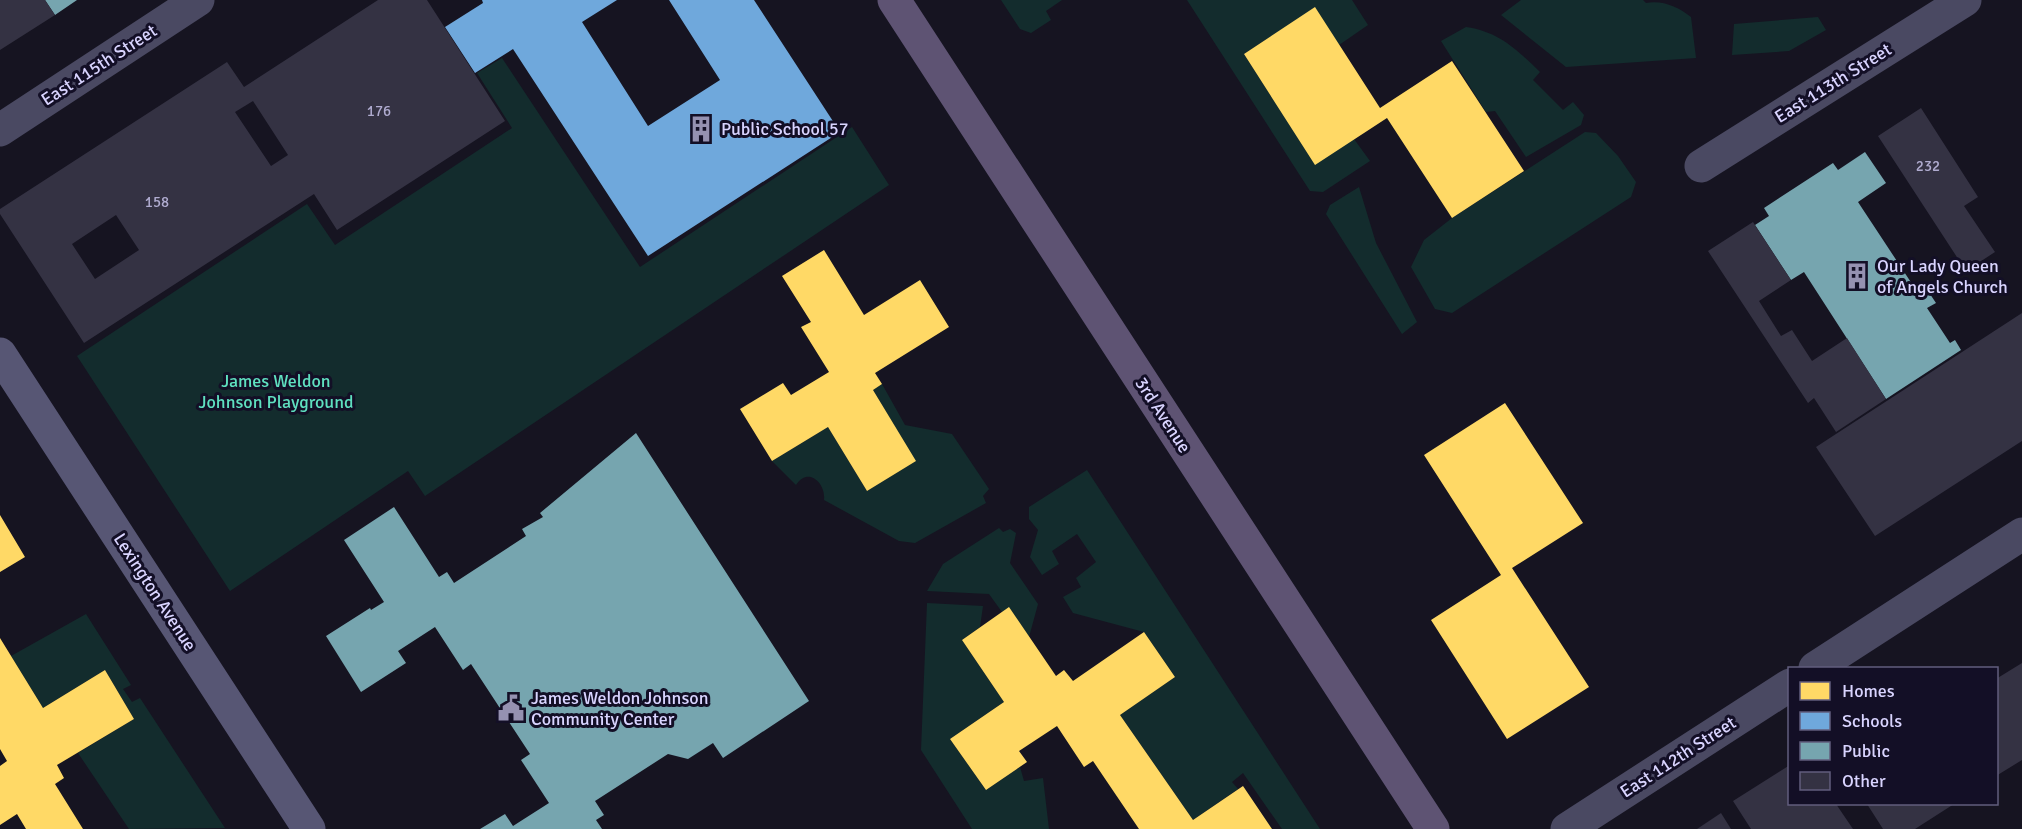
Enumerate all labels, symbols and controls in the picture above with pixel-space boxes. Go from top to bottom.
street label: East 115th Street [37,19,161,111]
street label: East 113th Street [1771,38,1895,128]
house number: 176 [367,102,391,120]
building icon: Public School 57 [686,114,716,144]
place label: Public School 57 [721,118,849,140]
house number: 232 [1916,157,1940,175]
house number: 158 [145,193,169,211]
place label: Our Lady Queen of Angels Church [1877,255,2008,298]
building icon: Our Lady Queen of Angels Church [1842,261,1872,291]
park label: James Weldon Johnson Playground [198,370,354,413]
street label: 3rd Avenue [1130,373,1196,457]
street label: Lexington Avenue [109,529,201,655]
legend [1788,667,1998,805]
text: Homes [1842,680,1895,702]
place label: James Weldon Johnson Community Center [531,687,708,730]
public building icon: James Weldon Johnson Community Center [496,693,526,723]
text: Schools [1842,710,1902,732]
street label: East 112th Street [1616,711,1740,803]
text: Public [1842,740,1890,762]
text: Other [1842,770,1886,792]

